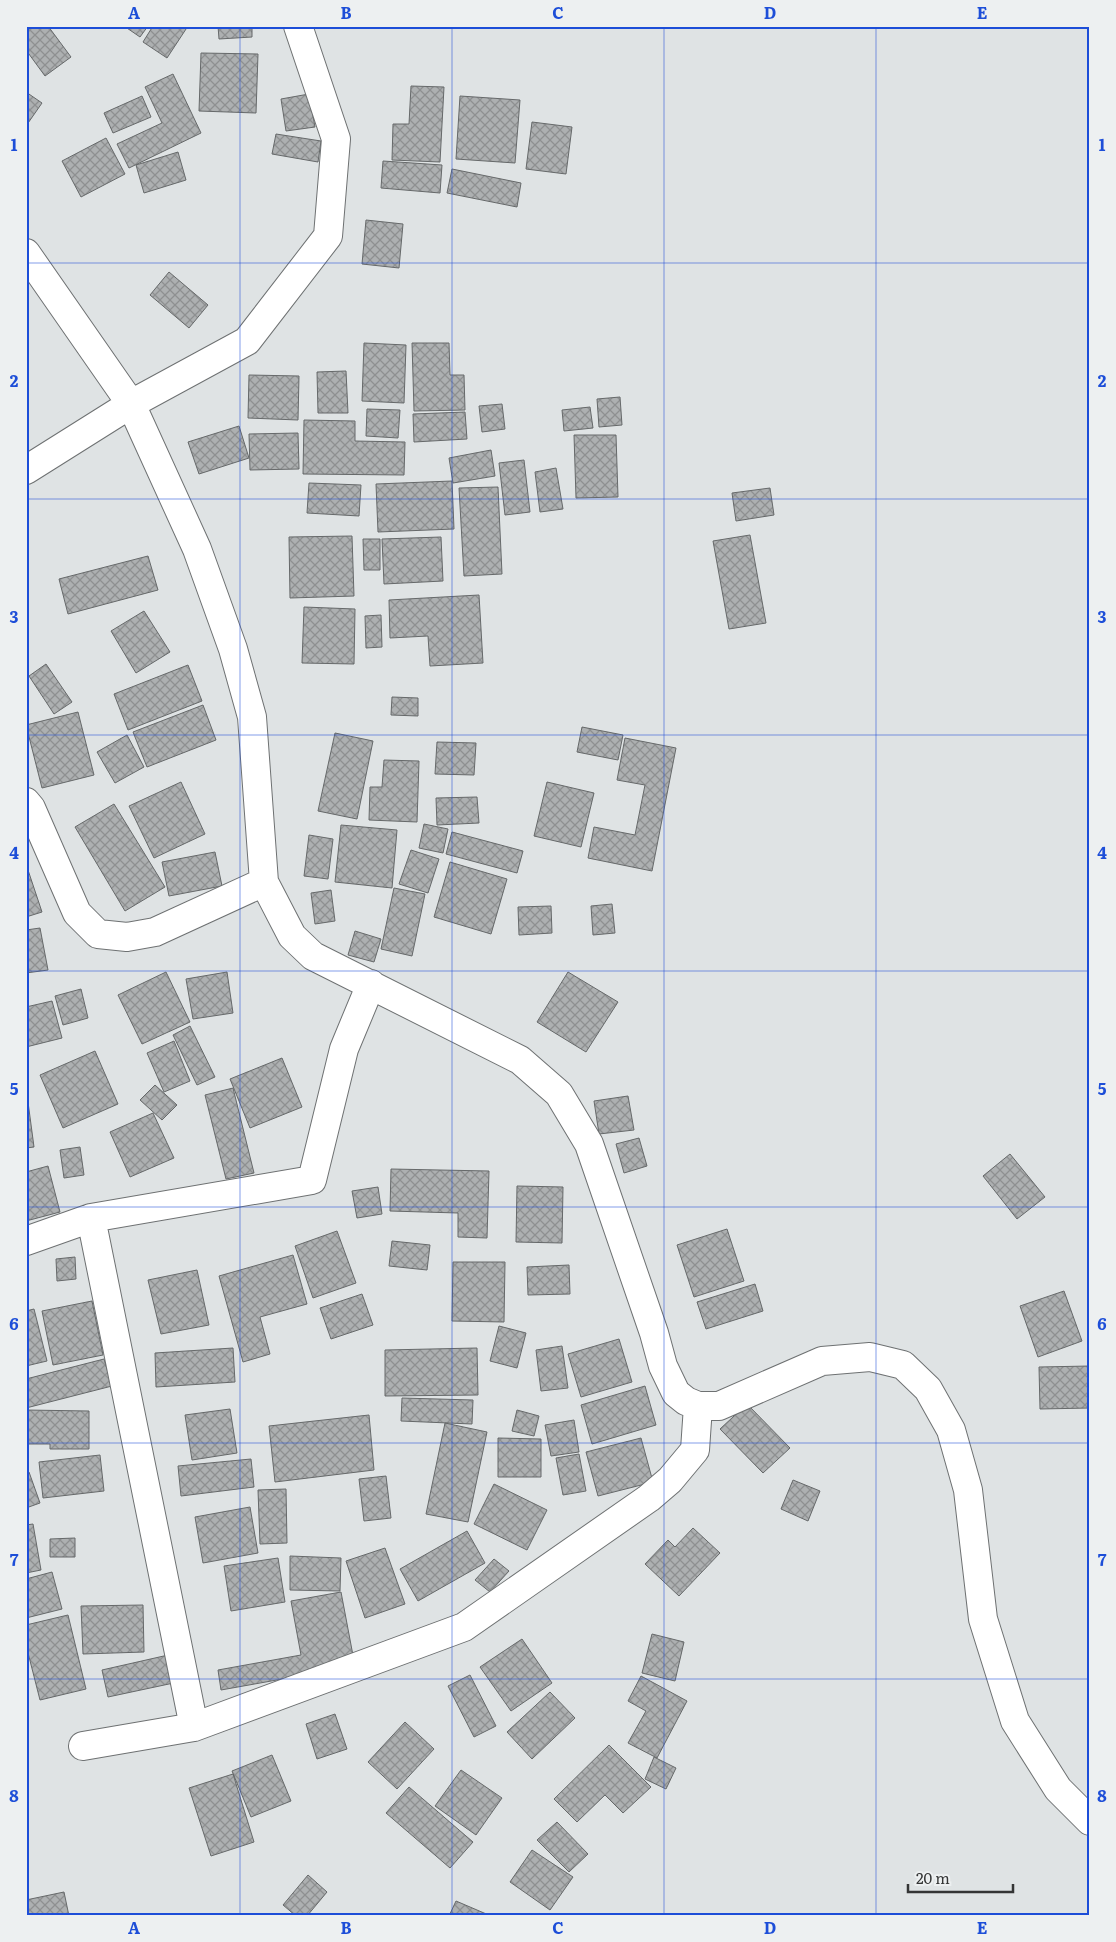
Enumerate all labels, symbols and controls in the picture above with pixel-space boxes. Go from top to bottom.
text: A [128,0,140,24]
text: B [340,0,352,24]
text: C [552,0,564,24]
text: D [764,0,776,24]
text: E [977,0,988,24]
text: 1 [11,132,18,156]
text: 1 [1099,132,1106,156]
text: 2 [10,368,19,392]
text: 2 [1098,368,1107,392]
text: 3 [10,604,19,628]
text: 3 [1098,604,1107,628]
text: 4 [9,840,19,864]
text: 4 [1097,840,1107,864]
text: 5 [10,1076,19,1100]
text: 5 [1098,1076,1107,1100]
text: 6 [9,1311,19,1335]
text: 6 [1097,1311,1107,1335]
text: 7 [10,1547,19,1571]
text: 7 [1098,1547,1107,1571]
text: 8 [9,1783,19,1807]
text: 8 [1097,1783,1107,1807]
scale bar [908,1862,1014,1894]
text: 20 m [916,1866,950,1889]
text: A [128,1915,140,1939]
text: B [340,1915,352,1939]
text: C [552,1915,564,1939]
text: D [764,1915,776,1939]
text: E [977,1915,988,1939]

